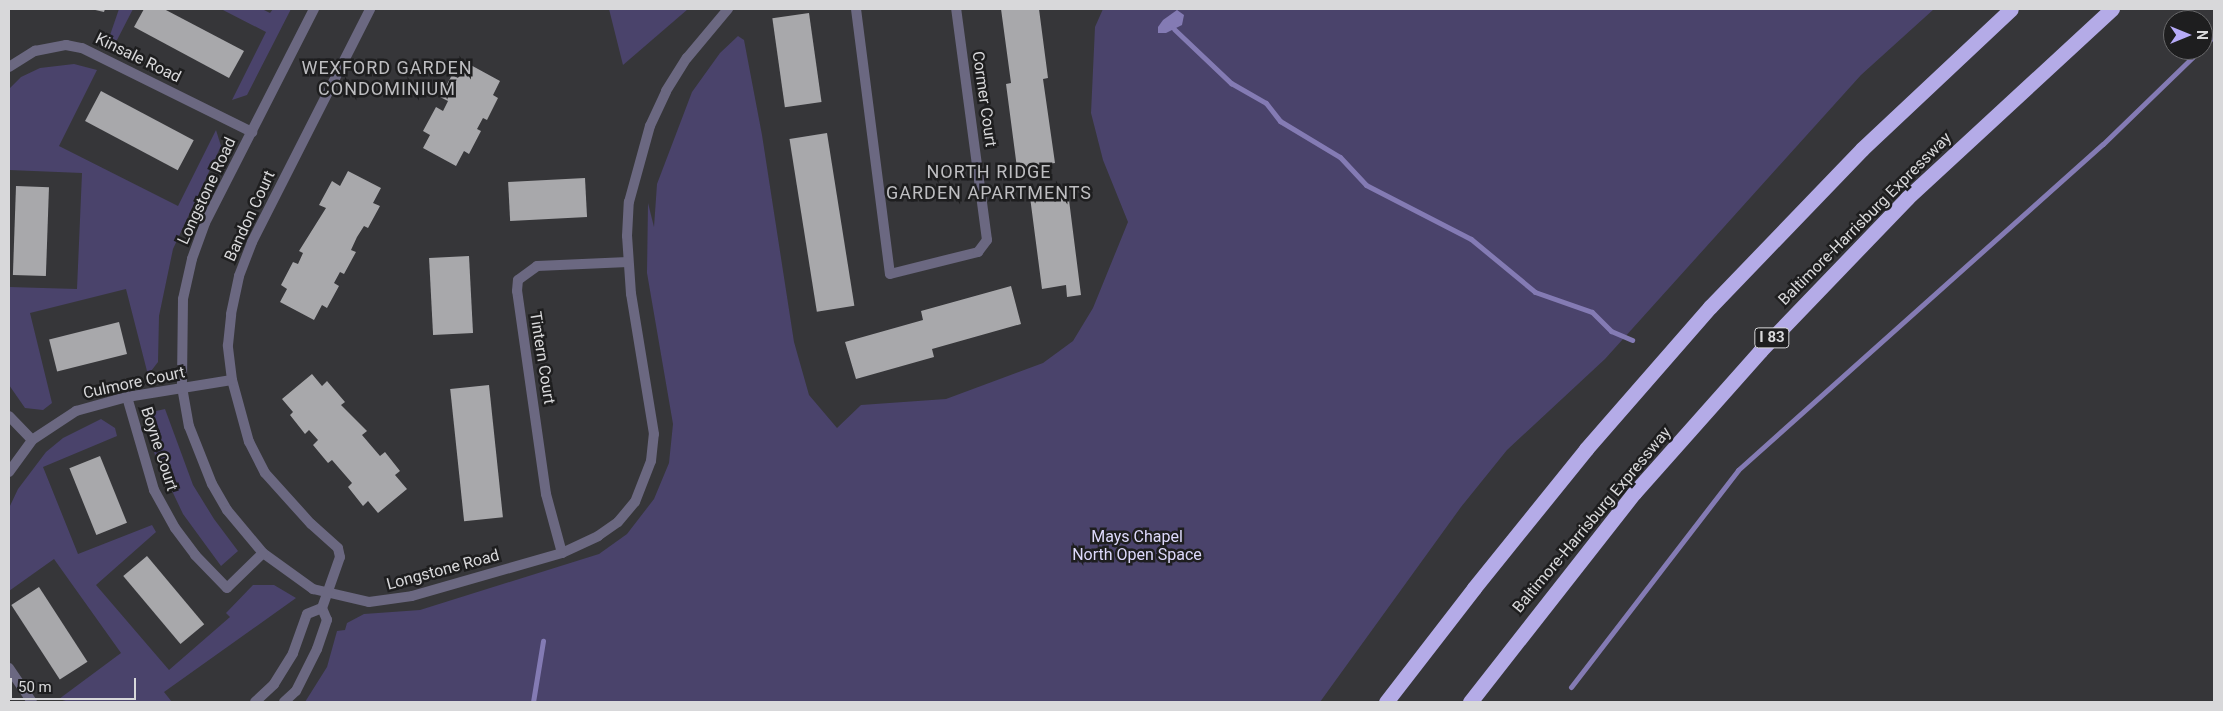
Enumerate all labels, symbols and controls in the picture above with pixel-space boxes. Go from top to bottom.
north arrow [2163,10,2213,60]
street label: Kinsale Road [92,29,184,87]
text: N [2194,30,2210,40]
street label: Cormer Court [968,50,1000,148]
district label: WEXFORD GARDEN CONDOMINIUM [300,58,474,100]
street label: Baltimore-Harrisburg Expressway [1775,129,1955,309]
street label: Longstone Road [174,134,240,248]
district label: NORTH RIDGE GARDEN APARTMENTS [884,162,1094,204]
street label: Bandon Court [221,168,279,264]
street label: Tintern Court [525,310,559,406]
road number: I 83 [1753,326,1791,350]
street label: Culmore Court [81,363,187,403]
street label: Boyne Court [136,405,182,493]
street label: Baltimore-Harrisburg Expressway [1509,423,1675,617]
park label: Mays Chapel North Open Space [1072,527,1202,565]
street label: Longstone Road [384,546,502,594]
scale bar [12,668,139,700]
text: 50 m [18,678,52,696]

